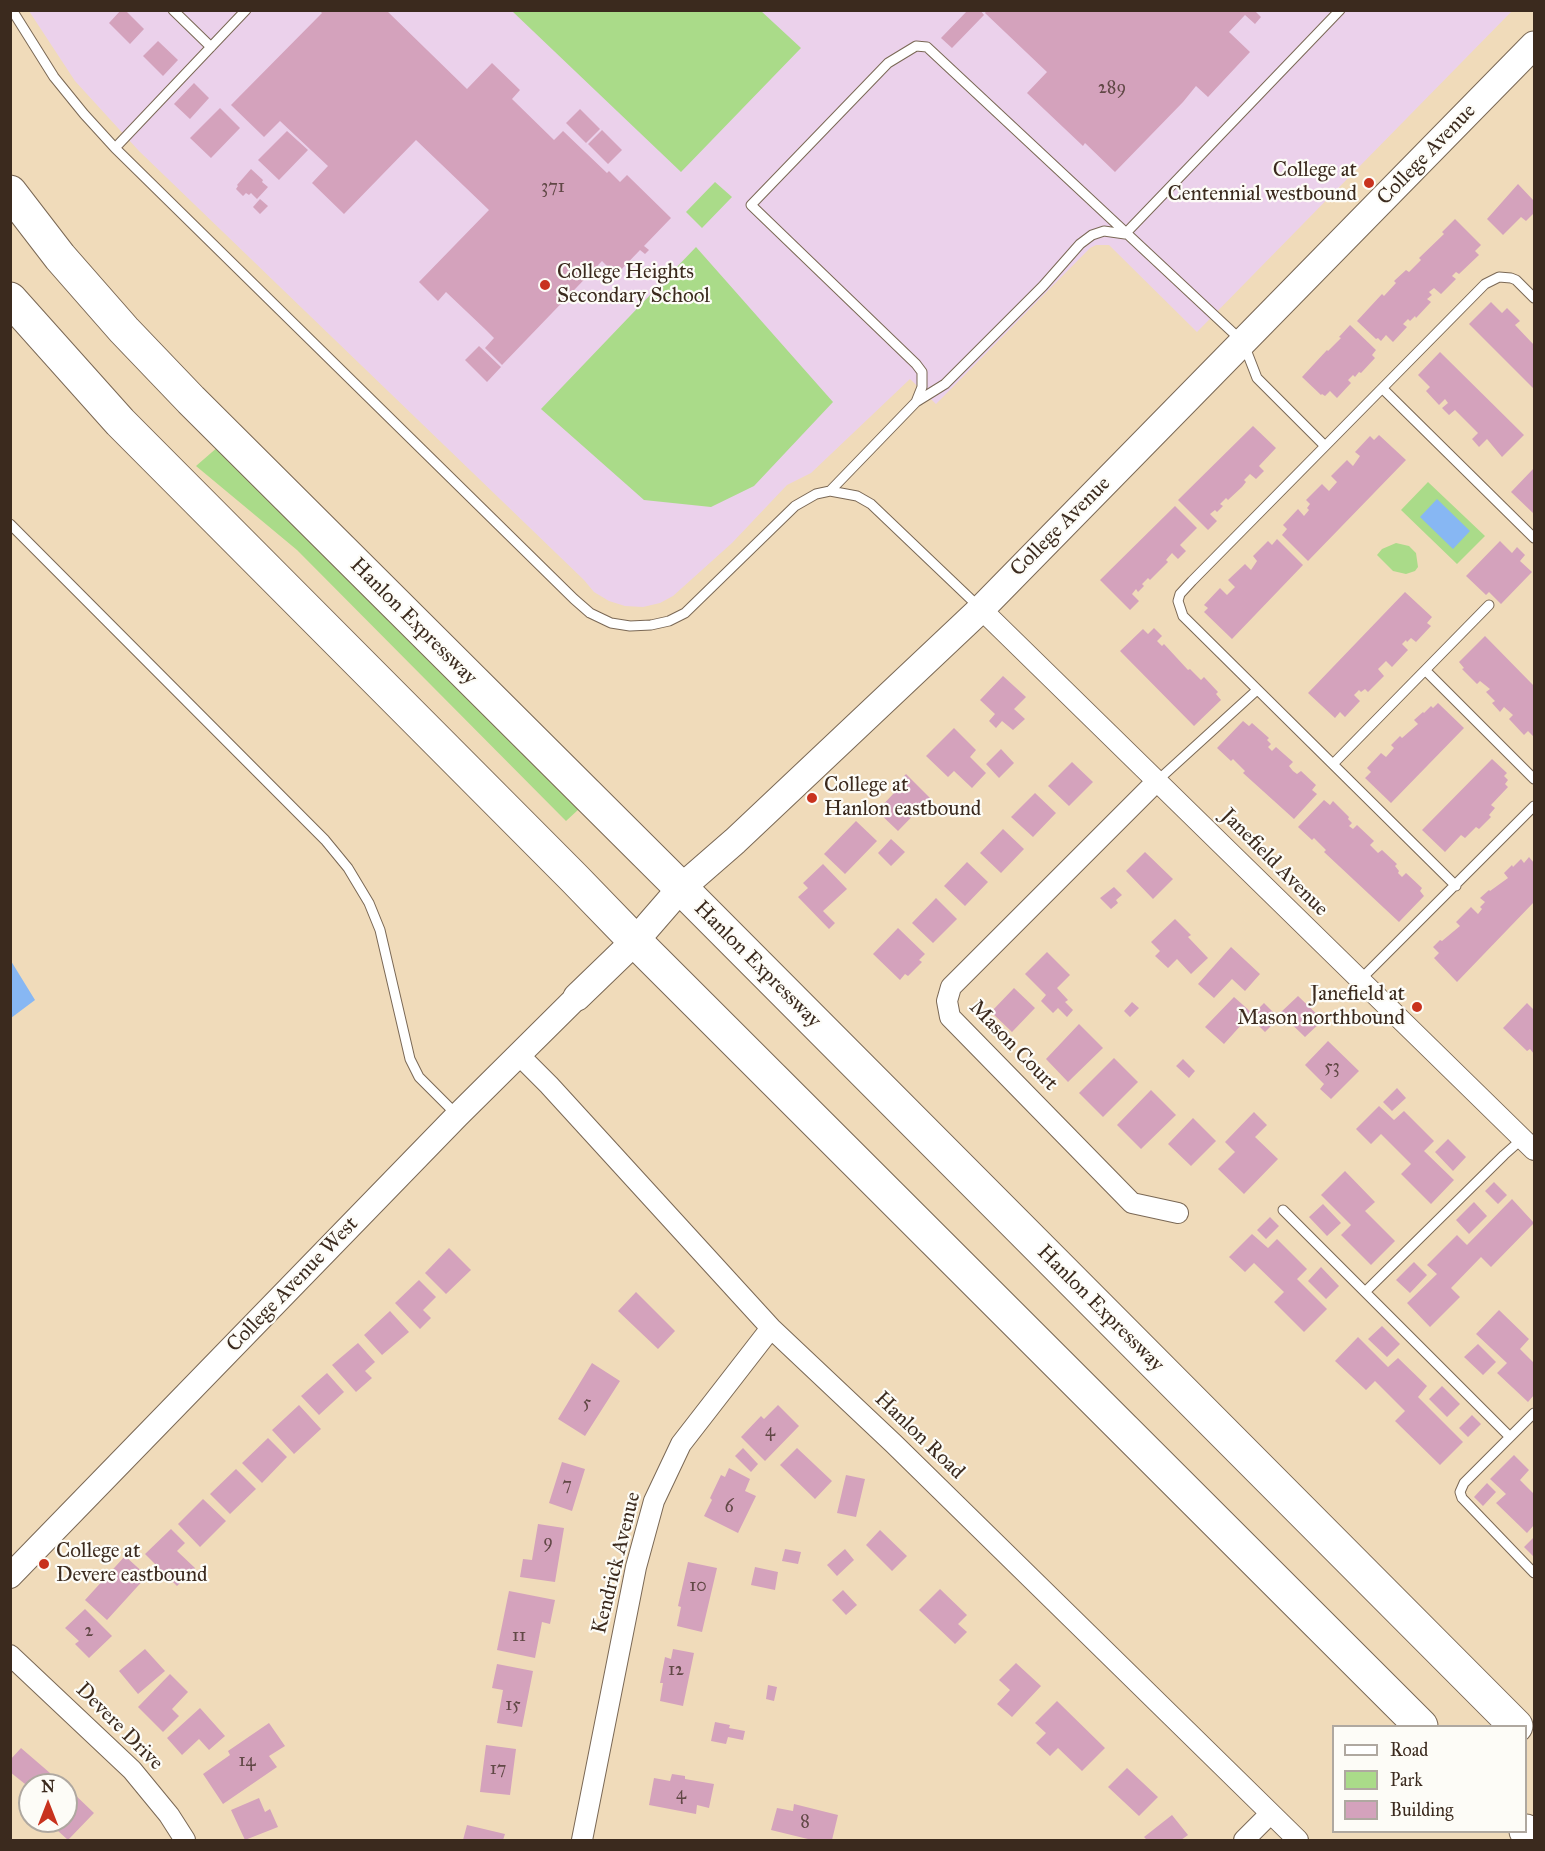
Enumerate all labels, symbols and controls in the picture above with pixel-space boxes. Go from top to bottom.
house number: 289 [1098,78,1126,100]
street label: College Avenue [1372,99,1482,211]
place label: College at Centennial westbound [1167,158,1357,208]
marker: College at Centennial westbound [1362,176,1376,190]
house number: 371 [541,177,565,199]
place label: College Heights Secondary School [557,260,710,310]
marker: College Heights Secondary School [538,278,552,292]
street label: College Avenue [1006,472,1116,582]
street label: Hanlon Expressway [344,553,482,691]
place label: College at Hanlon eastbound [824,773,981,823]
marker: College at Hanlon eastbound [805,791,819,805]
street label: Janefield Avenue [1215,804,1333,922]
street label: Hanlon Expressway [688,896,826,1034]
place label: Janefield at Mason northbound [1237,982,1405,1032]
street label: Mason Court [964,995,1062,1097]
marker: Janefield at Mason northbound [1410,1000,1424,1014]
house number: 53 [1324,1057,1340,1079]
street label: College Avenue West [222,1212,364,1358]
street label: Hanlon Expressway [1031,1240,1169,1378]
street label: Hanlon Road [869,1387,969,1485]
house number: 5 [583,1393,591,1415]
house number: 4 [765,1421,775,1443]
house number: 7 [562,1475,572,1497]
street label: Kendrick Avenue [587,1490,647,1636]
house number: 6 [724,1497,734,1519]
house number: 9 [543,1532,553,1554]
place label: College at Devere eastbound [56,1539,208,1589]
marker: College at Devere eastbound [37,1557,51,1571]
house number: 10 [689,1576,707,1598]
house number: 2 [85,1621,93,1643]
house number: 11 [512,1626,526,1648]
house number: 12 [668,1660,684,1682]
street label: Devere Drive [70,1678,168,1776]
house number: 15 [505,1695,521,1717]
legend [1332,1725,1527,1833]
text: Road [1390,1739,1428,1761]
house number: 14 [238,1751,256,1773]
house number: 17 [490,1759,506,1781]
text: Park [1390,1769,1423,1791]
north arrow [18,1773,78,1833]
text: N [41,1777,55,1796]
house number: 4 [676,1784,686,1806]
text: Building [1390,1799,1453,1821]
house number: 8 [800,1812,810,1834]

